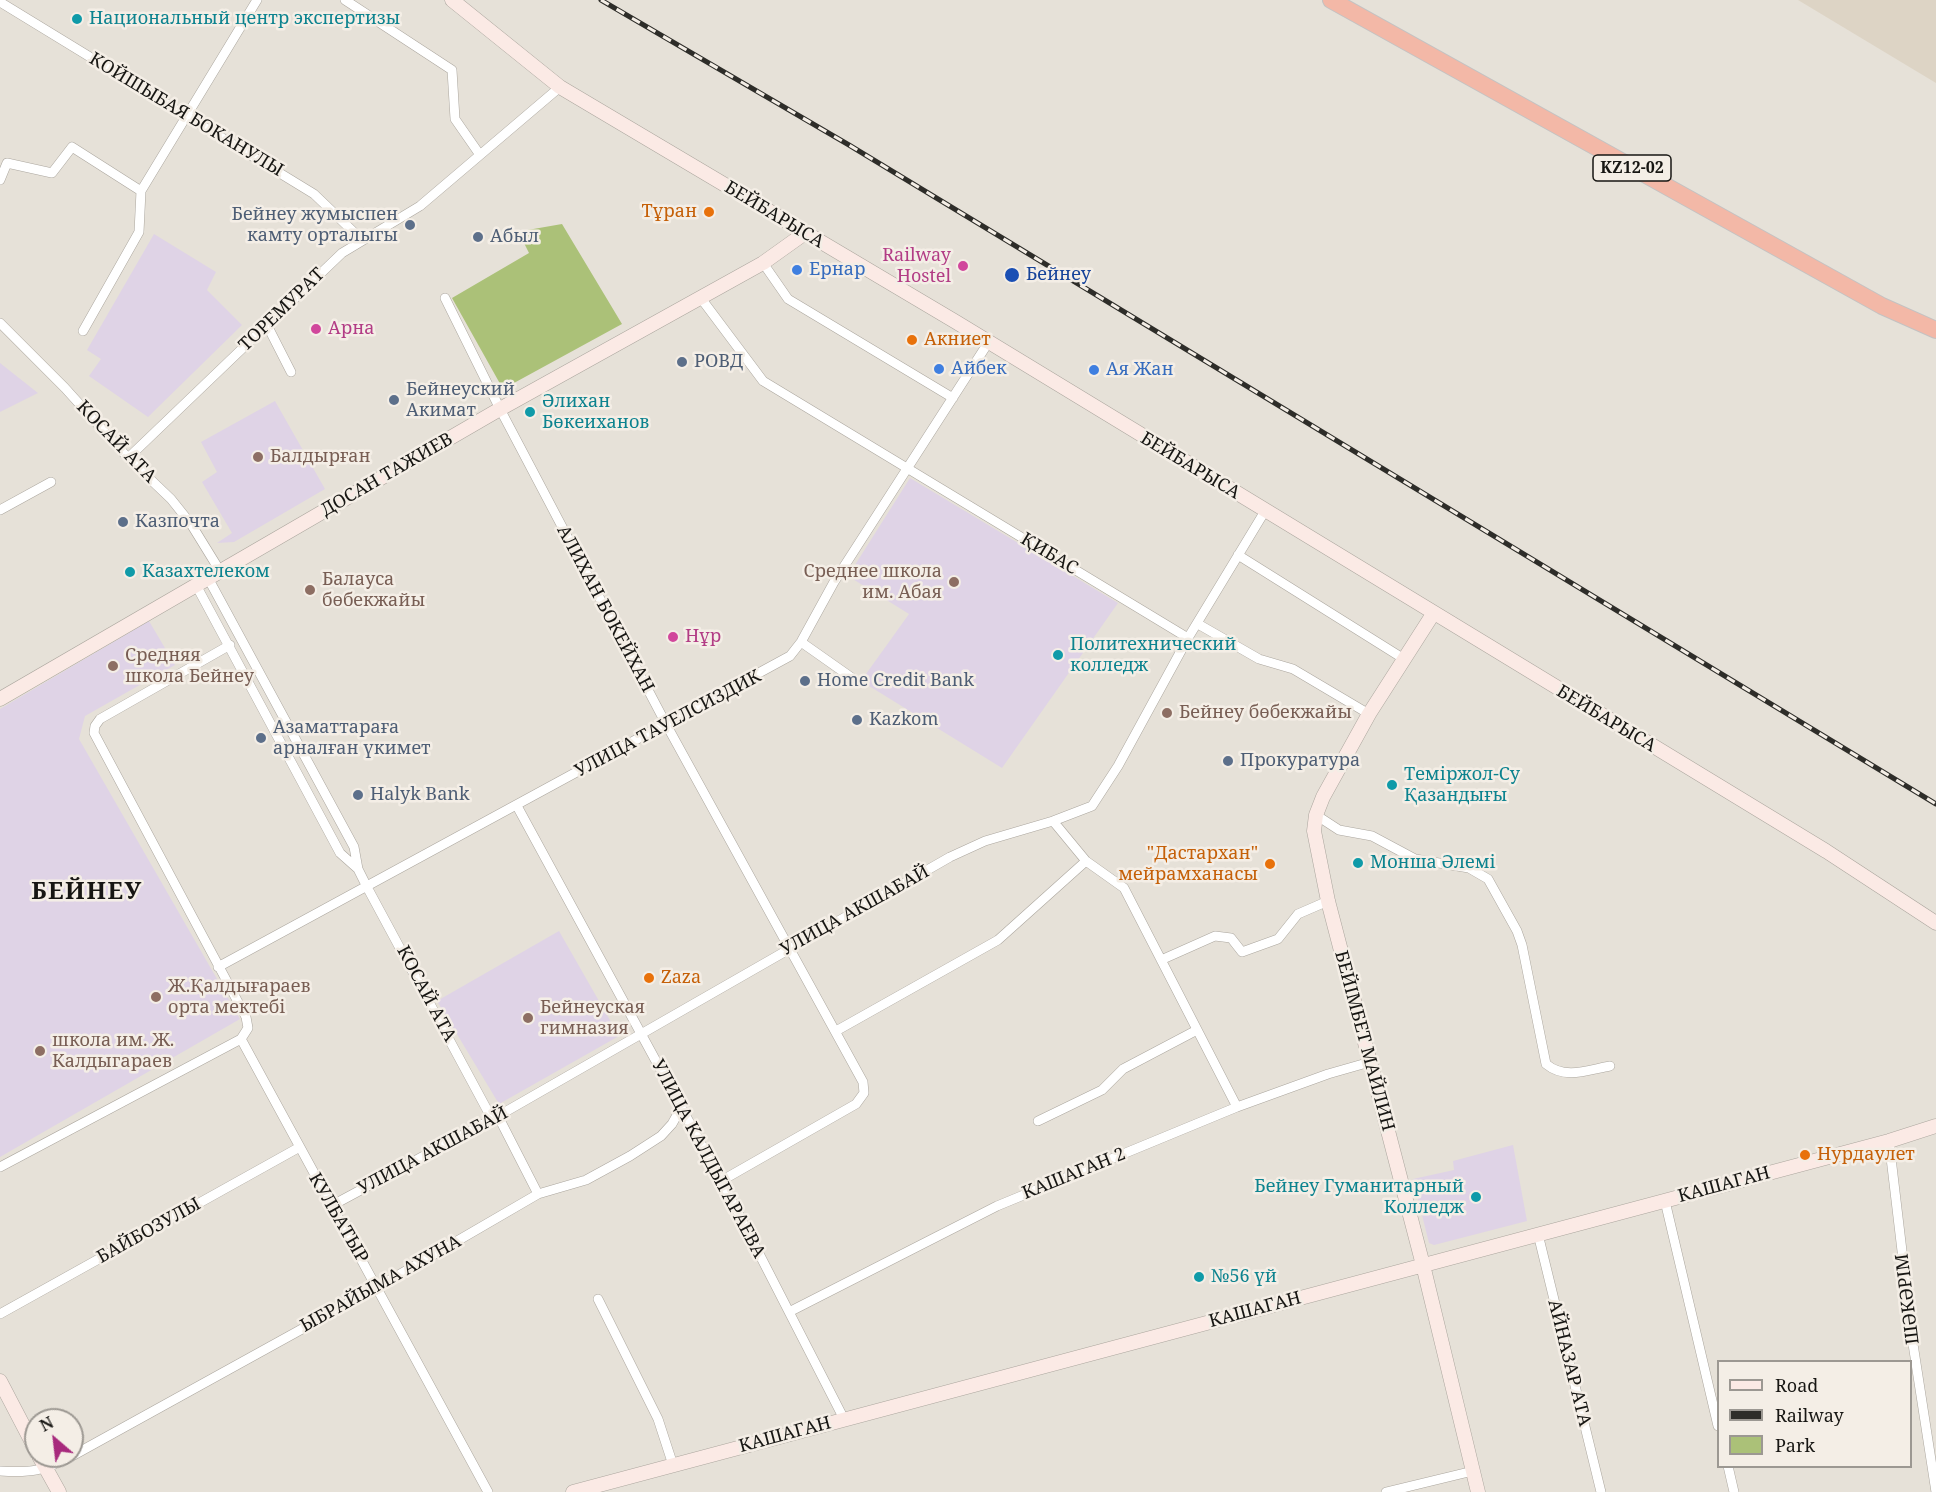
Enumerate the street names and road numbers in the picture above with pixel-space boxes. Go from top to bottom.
street label: КОЙШЫБАЯ БОКАНУЛЫ [85,48,287,182]
road number: KZ12-02 [1593,155,1671,181]
street label: БЕЙБАРЫСА [720,177,828,253]
street label: ТОРЕМУРАТ [235,264,329,356]
street label: КОСАЙ АТА [72,397,160,487]
street label: ДОСАН ТАЖИЕВ [317,428,457,522]
street label: БЕЙБАРЫСА [1136,428,1244,504]
street label: АЛИХАН БОКЕЙХАН [552,522,658,696]
street label: ҚИБАС [1016,529,1082,579]
street label: УЛИЦА ТАУЕЛСИЗДИК [571,666,765,782]
street label: БЕЙБАРЫСА [1552,681,1660,757]
street label: УЛИЦА АКШАБАЙ [777,861,933,961]
street label: КОСАЙ АТА [392,942,460,1046]
street label: БЕЙІМБЕТ МАЙЛИН [1329,948,1399,1134]
street label: УЛИЦА КАЛДЫГАРАЕВА [646,1056,770,1262]
street label: УЛИЦА АКШАБАЙ [354,1102,512,1200]
street label: КАШАГАН 2 [1019,1144,1129,1204]
street label: КАШАГАН [1676,1162,1772,1208]
street label: КУЛБАТЫР [304,1169,372,1267]
street label: БАЙБОЗУЛЫ [93,1194,205,1268]
street label: ЫБРАЙЫМА АХУНА [297,1231,465,1337]
street label: ШӘКӘРІМ [1892,1252,1924,1346]
street label: КАШАГАН [1207,1287,1303,1333]
street label: АЙНАЗАР АТА [1543,1297,1595,1429]
street label: КАШАГАН [737,1412,833,1458]

